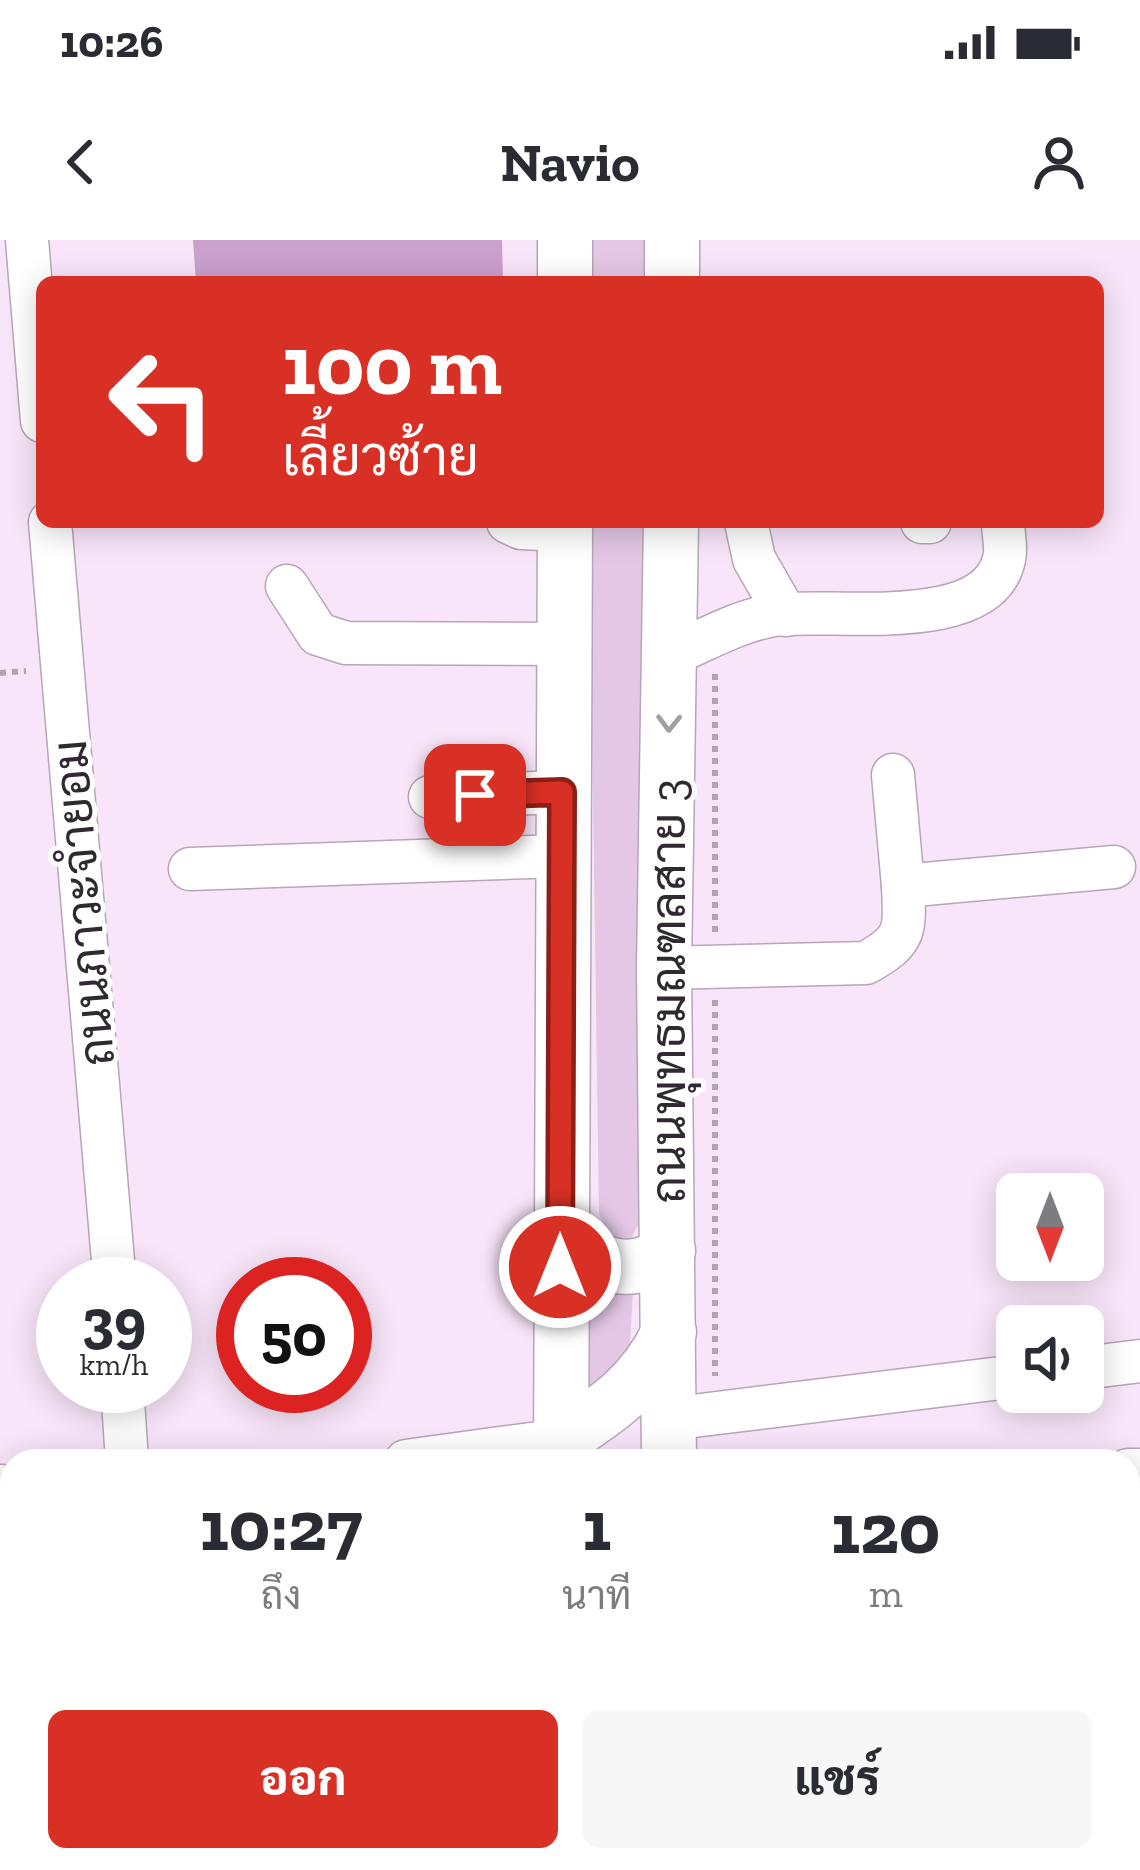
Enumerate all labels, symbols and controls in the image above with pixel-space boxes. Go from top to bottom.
text: 10:26 [60,15,164,69]
icon: back [48,129,114,195]
icon: person [1026,129,1092,195]
text: Navio [501,130,639,195]
text: 100 m [282,315,502,416]
icon: left [84,324,240,480]
text: เลี้ยวซ้าย [282,424,479,489]
one-way arrow [656,714,682,733]
street label: ถนนภาวะจำยอม [41,738,126,1068]
pin [424,744,526,846]
icon: arrive [442,762,508,828]
street label: ถนนพุทธมณฑลสาย 3 [640,778,701,1204]
north arrow [996,1173,1104,1281]
map controls [996,1173,1104,1413]
position arrow [497,1204,623,1330]
speed limit sign: 50 [216,1257,372,1413]
text: 39 [82,1284,146,1356]
button: sound [996,1305,1104,1413]
text: km/h [80,1347,148,1383]
text: 10:27 [200,1482,362,1568]
text: 1 [582,1482,611,1568]
text: 120 [831,1485,940,1571]
text: m [869,1570,903,1617]
text: ถึง [261,1572,301,1619]
text: นาที [562,1572,631,1619]
button: ออก [48,1710,558,1848]
button: แชร์ [582,1710,1092,1848]

